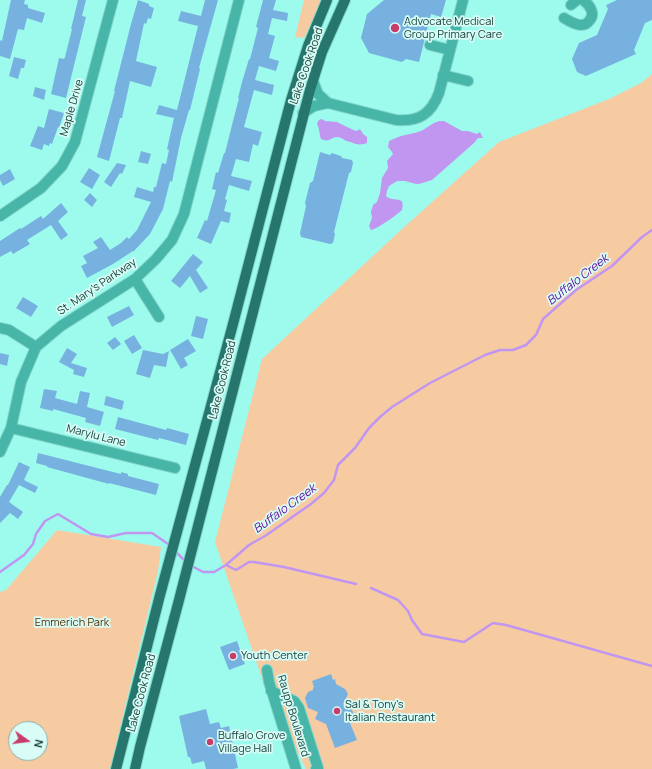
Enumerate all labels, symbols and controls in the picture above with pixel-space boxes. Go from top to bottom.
place label: Advocate Medical Group Primary Care [404,15,502,41]
marker: Advocate Medical Group Primary Care [389,22,401,34]
street label: Lake Cook Road [288,26,326,106]
street label: Maple Drive [58,78,86,138]
water label: Buffalo Creek [544,252,612,308]
street label: St. Mary's Parkway [55,256,139,318]
street label: Lake Cook Road [207,339,239,421]
street label: Marylu Lane [65,422,127,450]
water label: Buffalo Creek [251,481,319,537]
park label: Emmerich Park [35,616,109,630]
place label: Youth Center [241,649,308,663]
marker: Youth Center [228,651,238,661]
street label: Lake Cook Road [125,653,159,733]
street label: Raupp Boulevard [274,673,312,759]
place label: Sal & Tony's Italian Restaurant [345,698,435,724]
marker: Sal & Tony's Italian Restaurant [332,706,342,716]
north arrow [8,721,48,761]
place label: Buffalo Grove Village Hall [218,729,285,755]
marker: Buffalo Grove Village Hall [205,737,215,747]
text: N [31,738,47,749]

